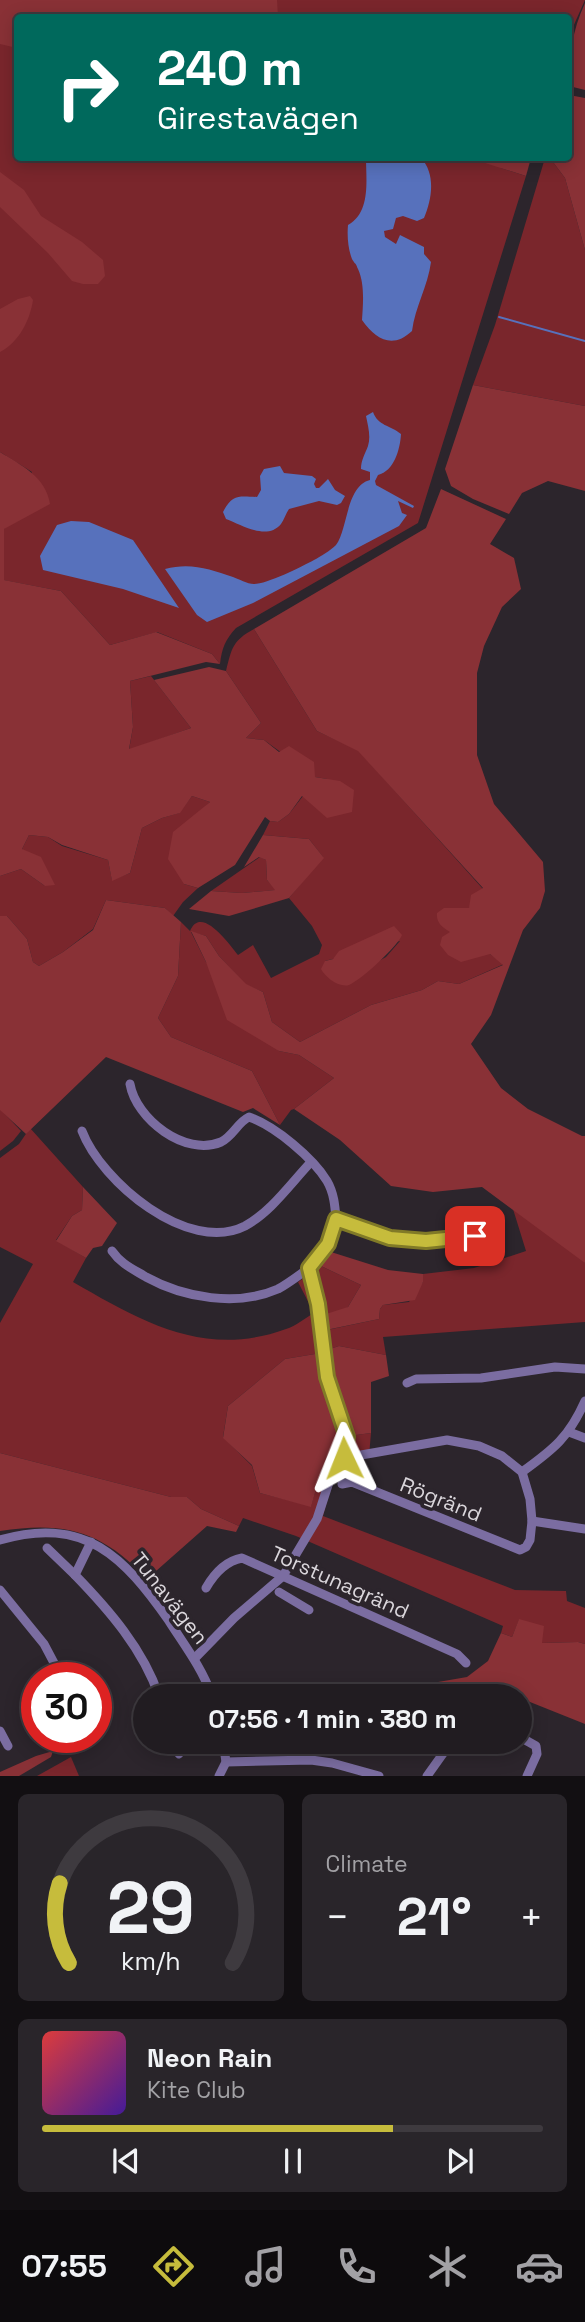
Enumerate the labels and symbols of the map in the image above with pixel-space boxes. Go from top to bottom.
pin [445,1206,505,1266]
position arrow [307,1421,381,1495]
street label: Rögränd [396,1470,486,1528]
street label: Torstunagränd [267,1539,413,1625]
street label: Tunavägen [126,1547,214,1649]
speed limit sign: 30 [21,1662,112,1753]

